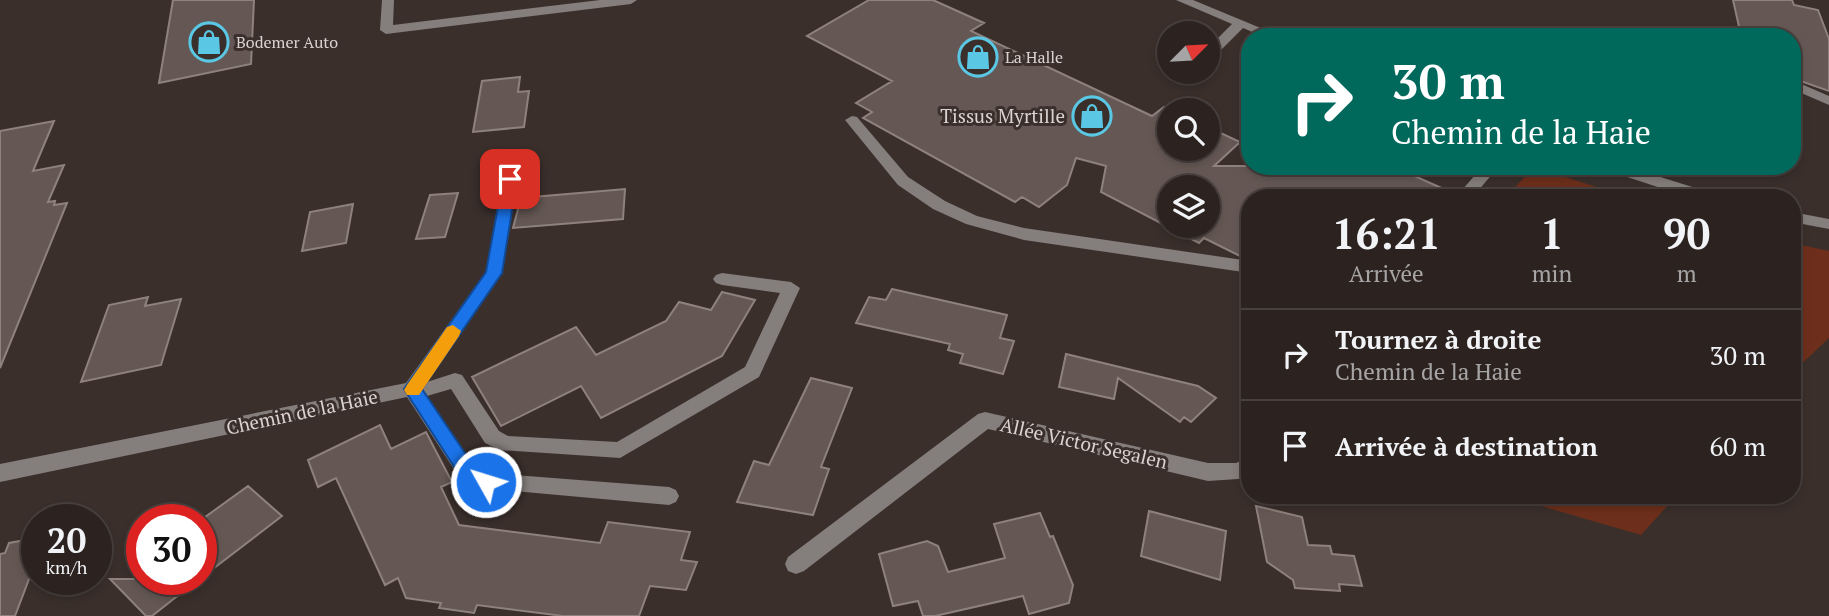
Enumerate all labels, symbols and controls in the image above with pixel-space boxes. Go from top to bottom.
shop icon: Bodemer Auto [188,21,230,63]
north arrow [1157,21,1220,84]
map controls [1157,21,1220,238]
place label: Bodemer Auto [236,31,338,53]
shop icon: La Halle [957,36,999,78]
place label: La Halle [1005,46,1063,68]
text: 30 m [1391,48,1505,113]
icon: right [1276,56,1367,147]
shop icon: Tissus Myrtille [1071,95,1113,137]
button: search [1157,98,1220,161]
place label: Tissus Myrtille [940,103,1065,128]
text: Chemin de la Haie [1391,111,1651,153]
pin [480,149,540,209]
icon: arrive [491,160,529,198]
button: layers [1157,175,1220,238]
text: 16:21 [1332,205,1441,261]
text: 1 [1540,205,1564,261]
text: 90 [1663,205,1710,261]
text: Arrivée [1349,258,1424,289]
text: min [1532,258,1572,289]
text: m [1677,258,1696,289]
text: Tournez à droite [1335,322,1541,356]
icon: right [1276,336,1314,374]
text: 30 m [1710,338,1766,372]
text: Chemin de la Haie [1335,356,1522,387]
street label: Chemin de la Haie [224,383,380,440]
street label: Allée Victor Segalen [998,411,1170,474]
icon: arrive [1276,427,1314,465]
text: Arrivée à destination [1335,429,1598,463]
text: 60 m [1710,429,1766,463]
position arrow [449,445,523,519]
speed limit sign: 30 [126,504,217,595]
text: 20 [47,517,86,563]
text: km/h [46,555,87,579]

